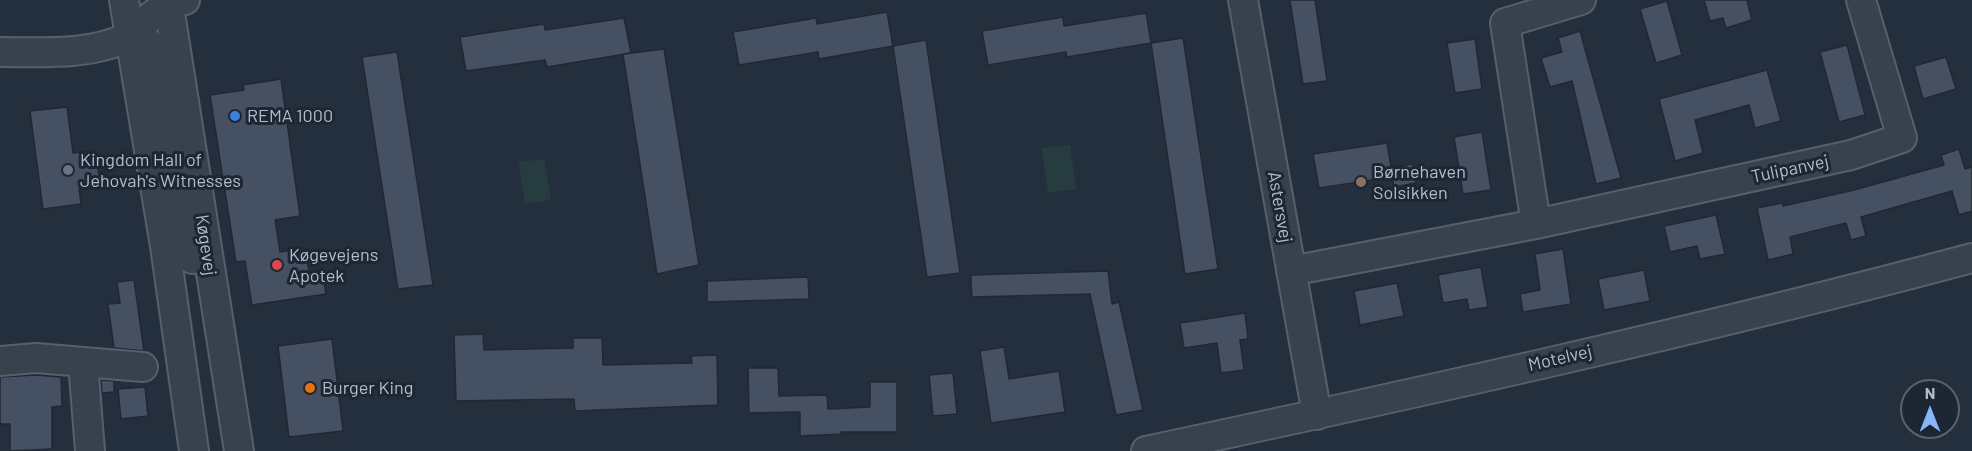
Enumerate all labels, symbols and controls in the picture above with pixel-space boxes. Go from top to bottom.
place label: REMA 1000 [247,105,333,127]
marker: REMA 1000 [228,109,242,123]
place label: Kingdom Hall of Jehovah's Witnesses [80,149,241,192]
street label: Tulipanvej [1749,150,1831,188]
place label: Børnehaven Solsikken [1373,161,1466,204]
marker: Kingdom Hall of Jehovah's Witnesses [61,163,75,177]
street label: Astersvej [1263,170,1297,244]
marker: Børnehaven Solsikken [1354,175,1368,189]
street label: Køgevej [191,213,221,277]
place label: Køgevejens Apotek [289,244,378,286]
marker: Køgevejens Apotek [270,258,284,272]
street label: Motelvej [1526,340,1594,376]
place label: Burger King [322,377,413,399]
north arrow [1900,379,1960,439]
marker: Burger King [303,381,317,395]
text: N [1925,383,1935,402]

